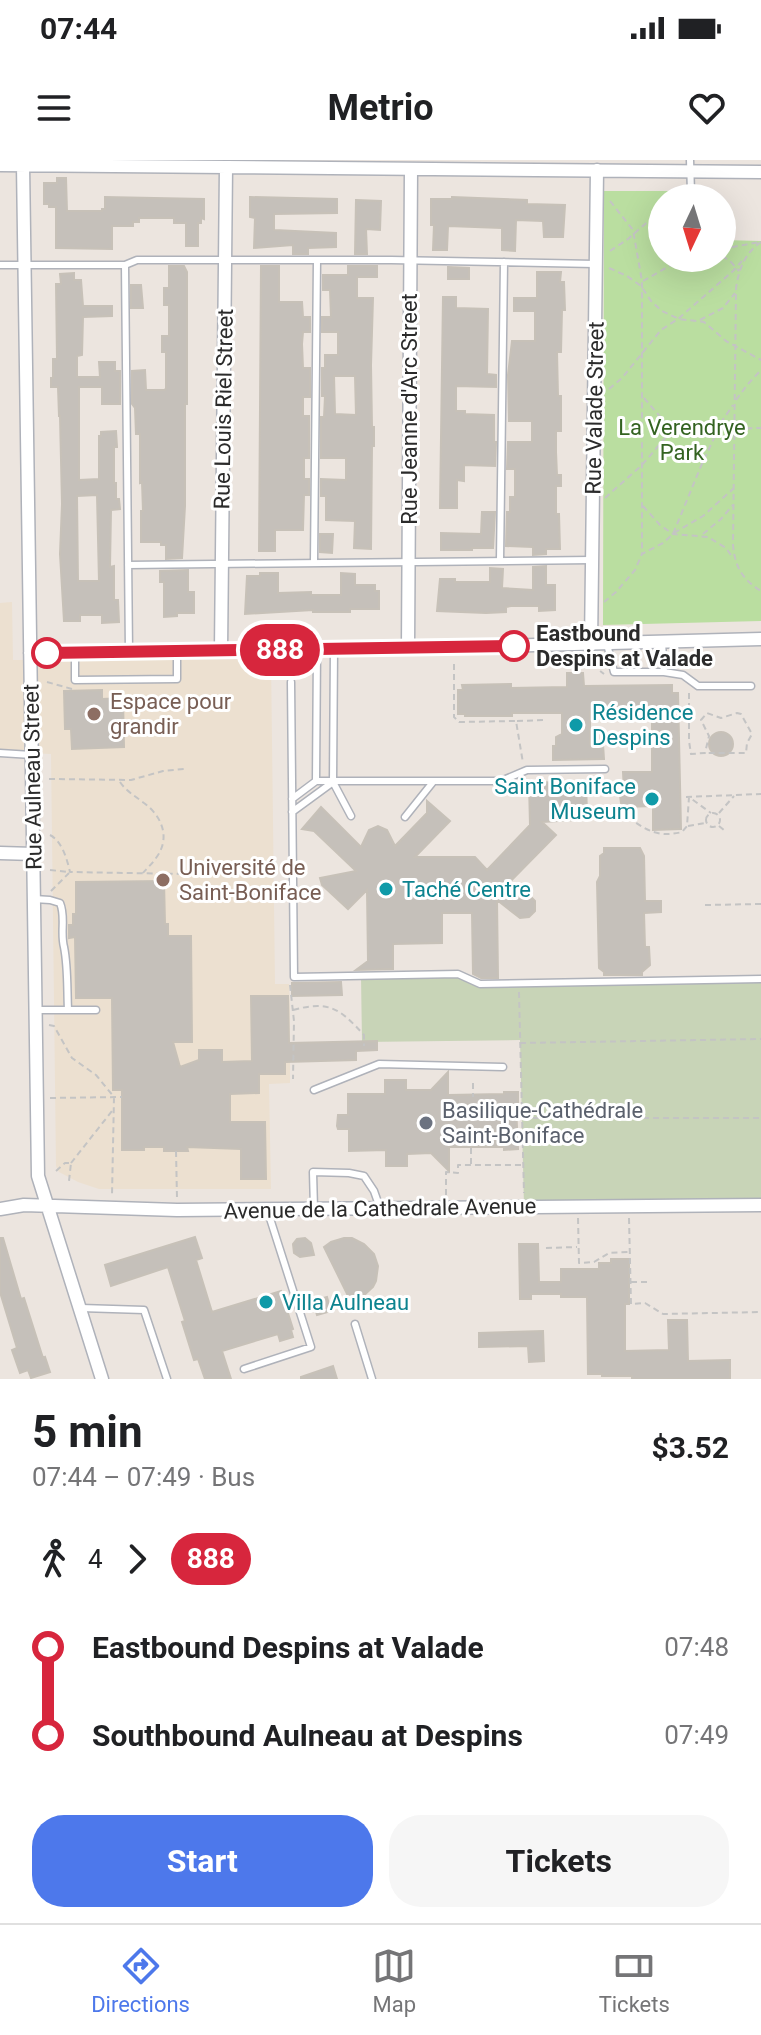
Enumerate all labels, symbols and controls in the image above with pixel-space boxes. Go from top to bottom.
text: 07:44 [40,11,117,46]
icon: menu [32,86,76,130]
icon: heart [685,86,729,130]
text: Metrio [327,87,434,129]
north arrow [648,184,736,272]
map controls [648,184,736,272]
street label: Rue Jeanne d'Arc Street [397,293,422,525]
street label: Rue Louis Riel Street [209,308,238,510]
street label: Rue Valade Street [580,321,609,495]
park label: La Verendrye Park [618,415,746,465]
place label: Eastbound Despins at Valade [536,621,713,671]
line badge: 888 [234,624,326,676]
marker: Eastbound Despins at Valade [499,631,529,661]
text: 888 [256,633,304,666]
unlabelled marker [32,638,62,668]
street label: Rue Aulneau Street [18,684,47,870]
place label: Espace pour grandir [110,689,232,739]
place label: Résidence Despins [592,700,693,750]
marker: Espace pour grandir [85,705,103,723]
marker: Résidence Despins [567,716,585,734]
place label: Saint Boniface Museum [494,774,636,824]
marker: Saint Boniface Museum [643,790,661,808]
place label: Université de Saint-Boniface [179,855,321,905]
marker: Université de Saint-Boniface [154,871,172,889]
place label: Taché Centre [402,877,531,902]
marker: Taché Centre [377,880,395,898]
place label: Basilique-Cathédrale Saint-Boniface [442,1098,643,1148]
marker: Basilique-Cathédrale Saint-Boniface [417,1114,435,1132]
street label: Avenue de la Cathedrale Avenue [223,1193,537,1224]
place label: Villa Aulneau [282,1290,409,1315]
marker: Villa Aulneau [257,1293,275,1311]
text: 5 min [32,1406,143,1458]
text: $3.52 [651,1430,729,1465]
text: 07:44 – 07:49 · Bus [32,1462,255,1492]
icon: walk [32,1537,76,1581]
icon: forward [115,1537,159,1581]
text: 888 [187,1542,235,1575]
text: 4 [88,1544,103,1574]
text: Eastbound Despins at Valade [92,1630,484,1665]
text: 07:48 [664,1632,729,1662]
text: Southbound Aulneau at Despins [92,1718,523,1753]
text: 07:49 [664,1720,729,1750]
button: Start [32,1815,373,1907]
button: Tickets [389,1815,729,1907]
tab: Directions [91,1944,190,2017]
tab: Map [372,1944,416,2017]
tab: Tickets [599,1944,670,2017]

